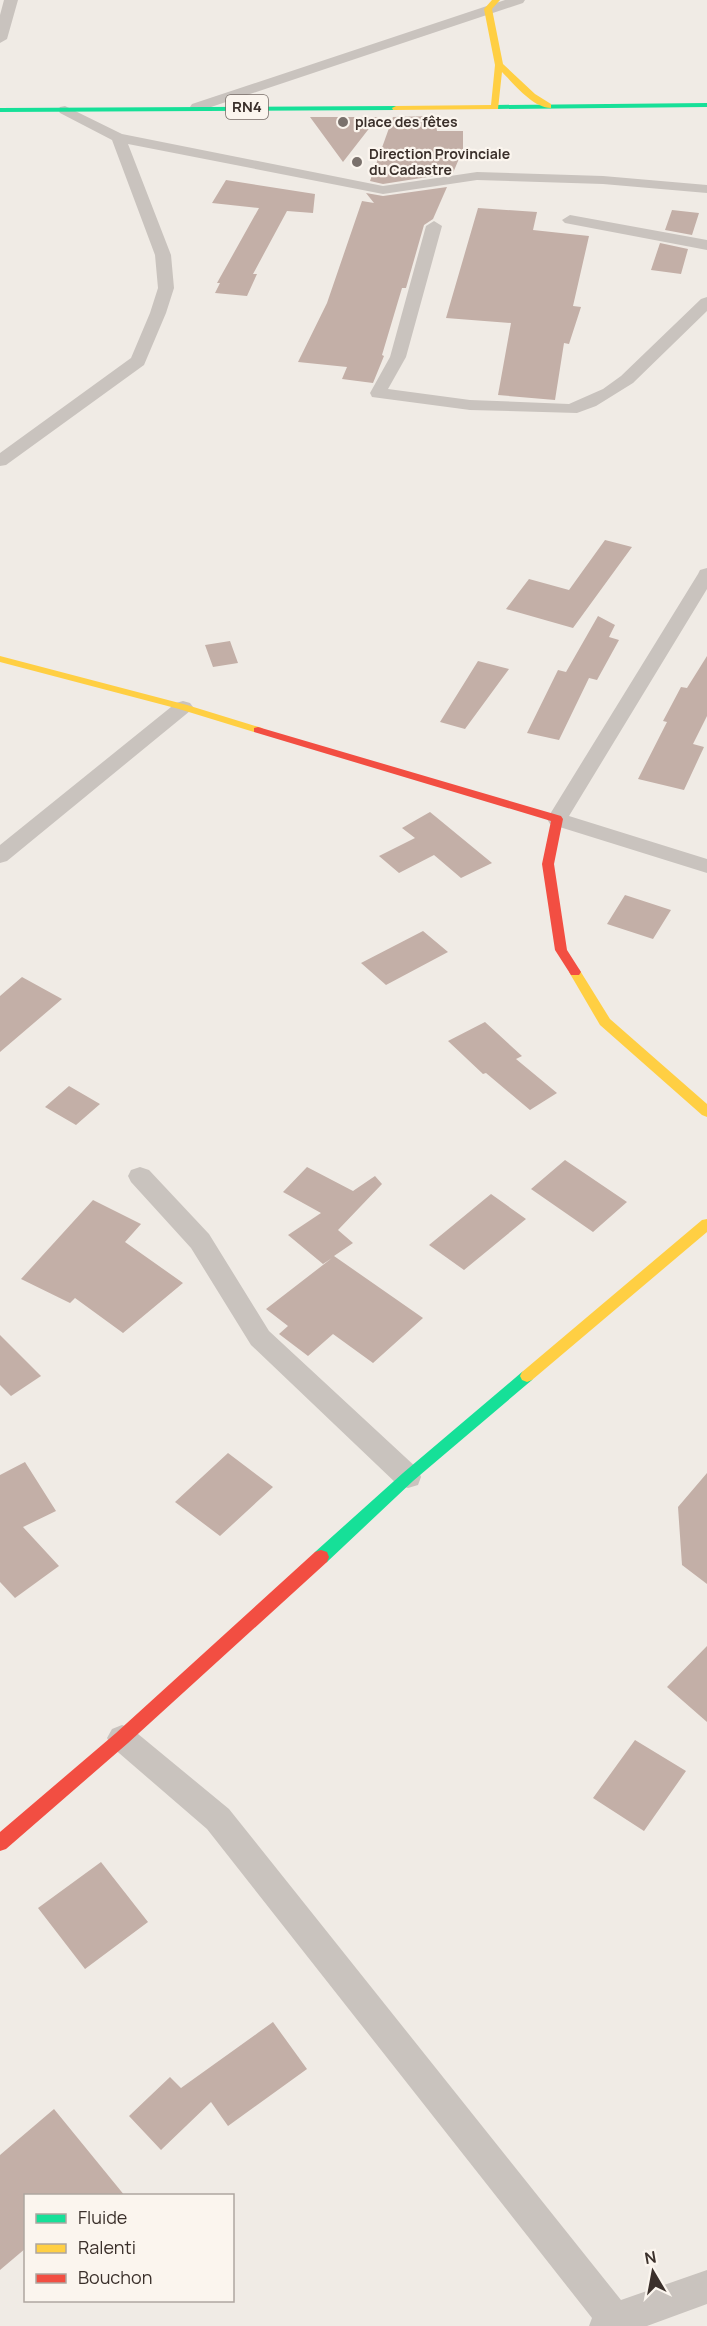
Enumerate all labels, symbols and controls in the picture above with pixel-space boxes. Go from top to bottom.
road number: RN4 [226,95,268,119]
place label: place des fêtes [355,112,458,131]
marker: place des fêtes [336,115,350,129]
place label: Direction Provinciale du Cadastre [369,144,510,179]
marker: Direction Provinciale du Cadastre [350,155,364,169]
legend [24,2194,234,2302]
text: Fluide [78,2205,127,2229]
text: Ralenti [78,2235,136,2259]
north arrow [623,2242,683,2302]
text: N [643,2245,658,2269]
text: Bouchon [78,2265,152,2289]

